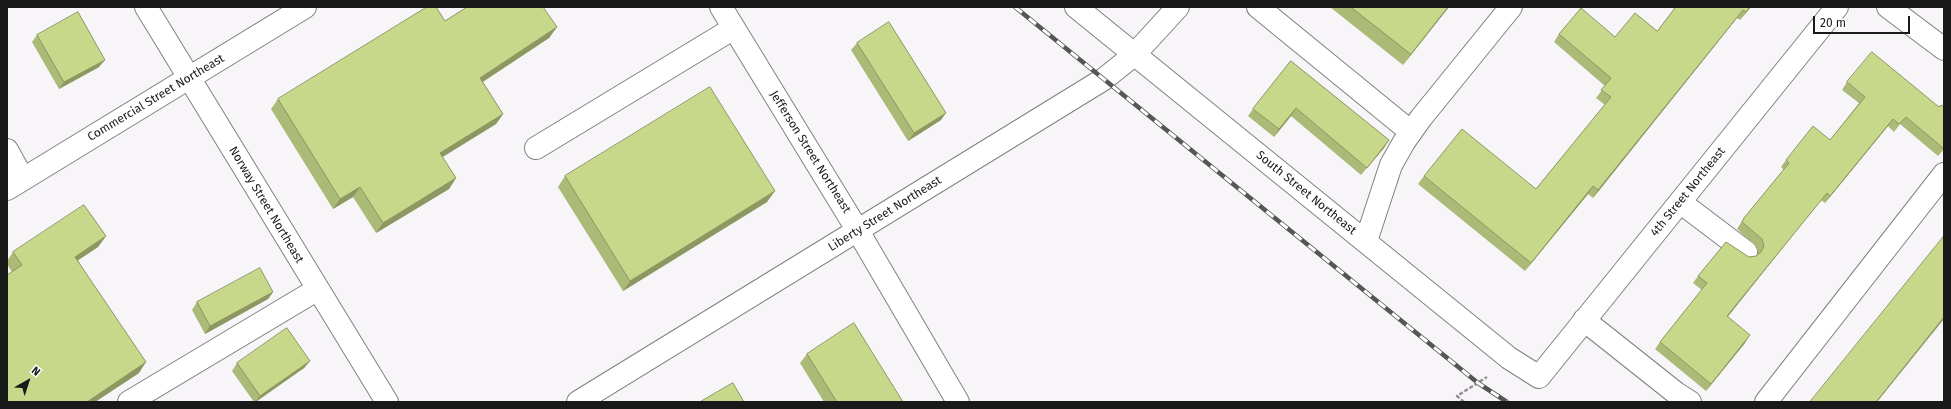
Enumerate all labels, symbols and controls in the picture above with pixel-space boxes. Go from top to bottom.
scale bar [1815,8,1912,34]
text: 20 m [1820,16,1846,30]
street label: Commercial Street Northeast [85,51,227,145]
street label: Jefferson Street Northeast [766,88,854,216]
street label: Norway Street Northeast [225,144,307,266]
street label: 4th Street Northeast [1648,144,1728,240]
street label: South Street Northeast [1253,148,1359,238]
street label: Liberty Street Northeast [826,173,944,255]
north arrow [8,361,48,401]
text: N [29,364,43,379]

